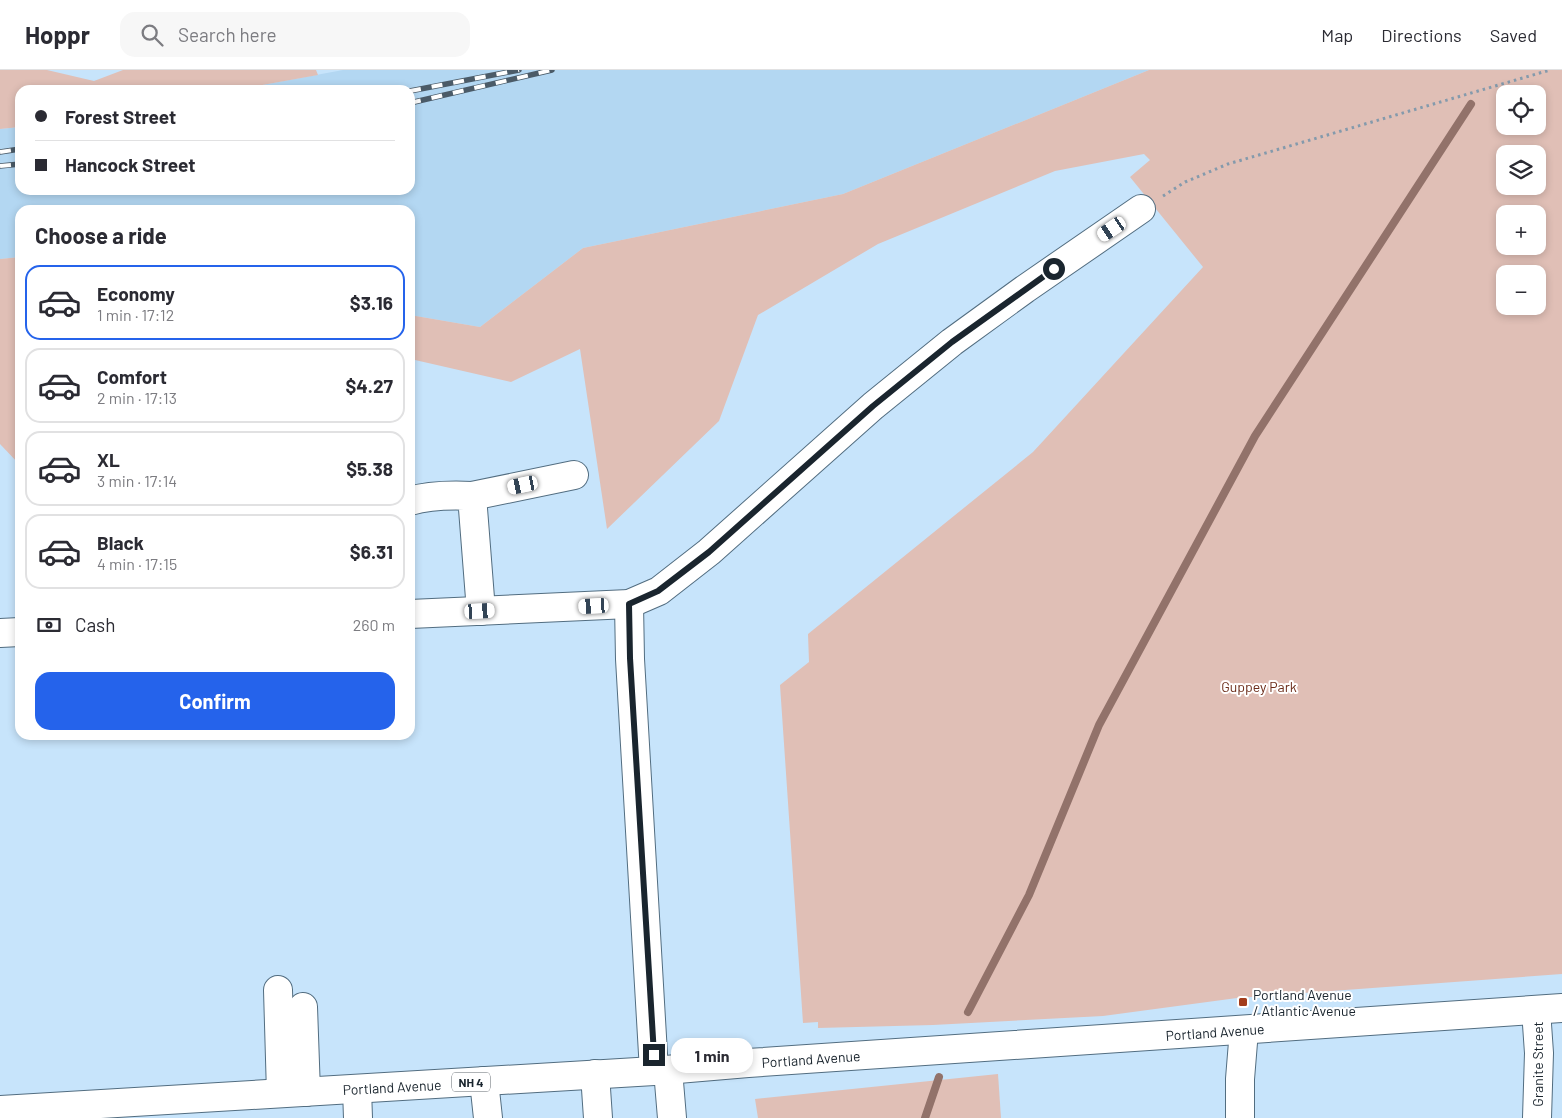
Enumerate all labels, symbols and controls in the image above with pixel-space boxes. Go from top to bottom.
search box [120,12,470,57]
text: Hoppr [25,20,90,49]
icon: search [138,21,166,49]
text: Search here [178,23,277,46]
text: Map [1321,24,1353,46]
text: Directions [1381,24,1462,46]
text: Saved [1490,24,1537,46]
map controls [1496,85,1546,315]
button: locate [1496,85,1546,135]
text: Forest Street [65,105,176,128]
button: layers [1496,145,1546,195]
text: Hancock Street [65,153,195,176]
button: + [1496,205,1546,255]
car [1095,214,1128,244]
text: Choose a ride [35,222,167,248]
route start [1043,258,1065,280]
button: − [1496,265,1546,315]
icon: car [37,280,82,325]
text: Economy [97,282,175,305]
text: $3.16 [350,291,393,314]
text: 1 min · 17:12 [97,305,174,324]
icon: car [37,363,82,408]
text: Comfort [97,365,167,388]
text: $4.27 [345,374,393,397]
text: 2 min · 17:13 [97,388,177,407]
icon: car [37,446,82,491]
text: XL [97,448,120,471]
text: $5.38 [346,457,393,480]
text: 3 min · 17:14 [97,471,177,490]
car [506,475,539,495]
icon: car [37,529,82,574]
text: Black [97,531,144,554]
text: $6.31 [350,540,393,563]
text: 4 min · 17:15 [97,554,177,573]
car [578,598,609,614]
car [464,603,495,619]
icon: cash [35,611,63,639]
text: Cash [75,613,116,636]
text: 260 m [353,615,395,634]
button: Confirm [35,672,395,730]
park label: Guppey Park [1221,678,1297,695]
place label: Portland Avenue / Atlantic Avenue [1253,986,1356,1019]
marker: Portland Avenue / Atlantic Avenue [1237,996,1249,1008]
street label: Portland Avenue [1165,1020,1265,1044]
street label: Granite Street [1529,1021,1546,1107]
callout: 1 min [672,1038,754,1072]
route end [643,1044,665,1066]
text: 1 min [694,1046,730,1065]
street label: Portland Avenue [761,1047,861,1071]
road number: NH 4 [452,1072,490,1092]
street label: Portland Avenue [342,1076,442,1098]

